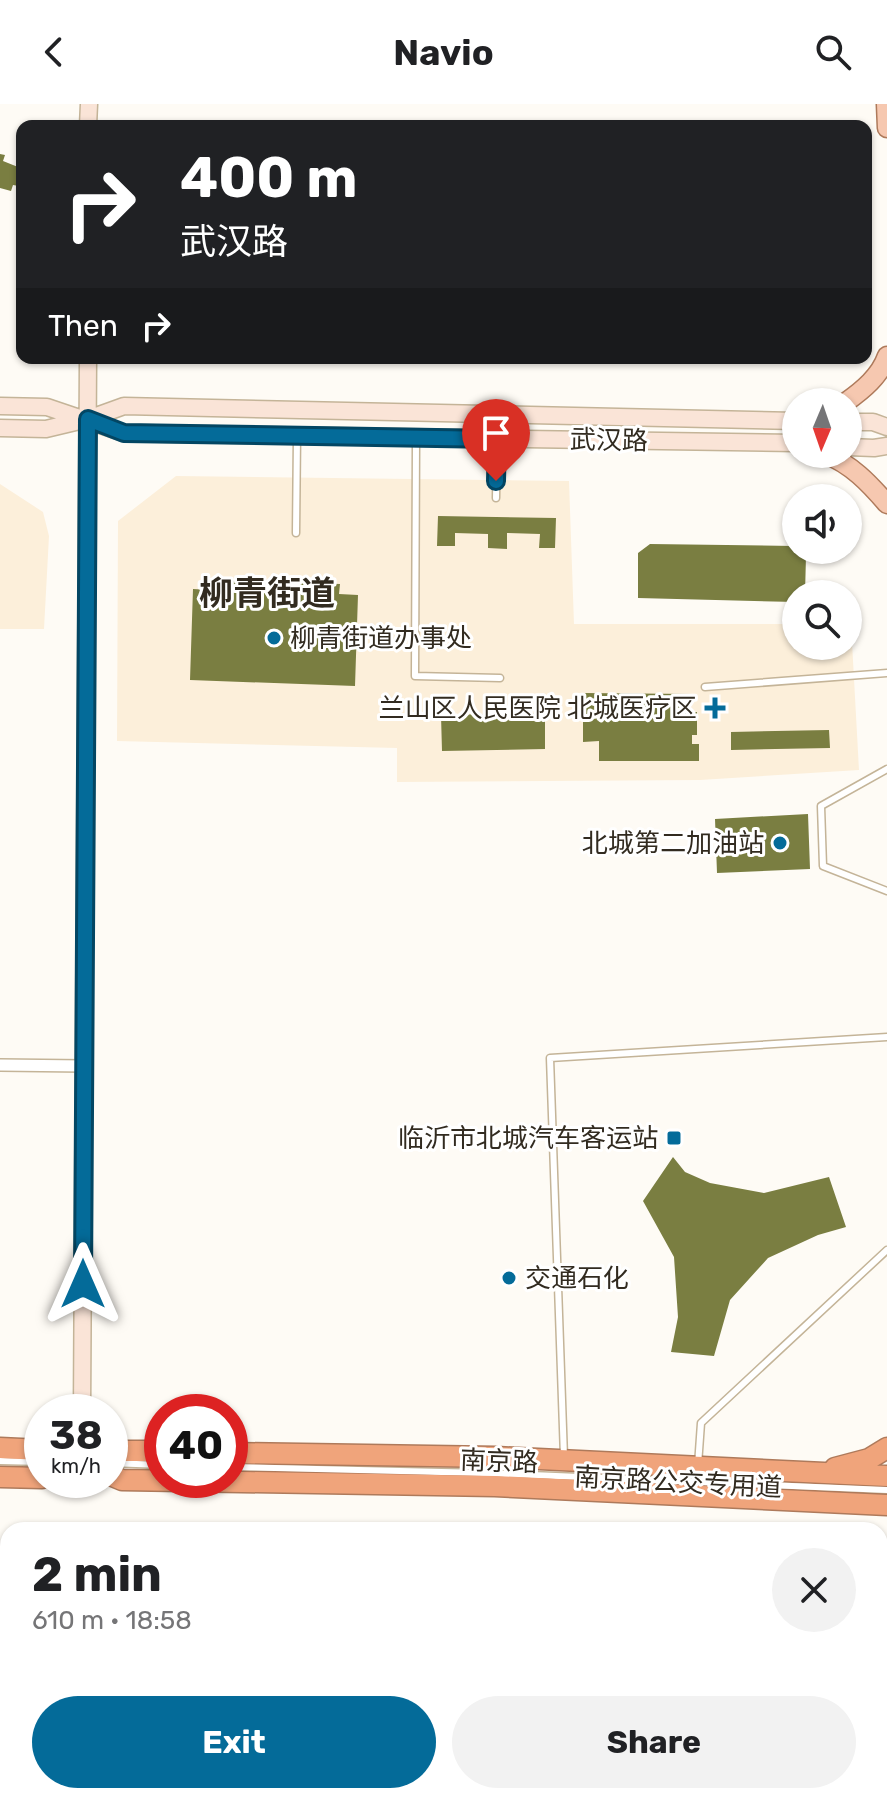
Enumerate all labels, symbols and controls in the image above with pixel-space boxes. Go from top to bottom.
icon: back [32,30,76,74]
icon: search [811,30,855,74]
text: Navio [393,31,494,74]
text: 400 m [180,145,358,211]
icon: right [48,152,152,256]
text: 武汉路 [180,220,288,263]
icon: right [134,304,178,348]
text: Then [48,308,118,344]
north arrow [782,388,862,468]
map controls [782,388,862,660]
pin [462,399,530,481]
icon: arrive [474,411,518,455]
street label: 武汉路 [570,424,648,457]
button: sound [782,484,862,564]
district label: 柳青街道 [199,573,335,614]
button: search [782,580,862,660]
place label: 柳青街道办事处 [290,623,472,654]
marker: 柳青街道办事处 [265,629,283,647]
place label: 兰山区人民医院 北城医疗区 [379,693,697,724]
marker: 兰山区人民医院 北城医疗区 [704,697,726,719]
place label: 北城第二加油站 [582,828,764,859]
marker: 北城第二加油站 [771,834,789,852]
place label: 临沂市北城汽车客运站 [398,1123,658,1154]
marker: 临沂市北城汽车客运站 [665,1129,683,1147]
position arrow [41,1242,125,1326]
place label: 交通石化 [525,1263,629,1294]
marker: 交通石化 [500,1269,518,1287]
speed limit sign: 40 [144,1394,248,1498]
text: 38 [49,1412,103,1459]
street label: 南京路 [459,1445,539,1478]
text: km/h [51,1454,101,1478]
street label: 南京路公交专用道 [573,1462,783,1503]
text: 2 min [32,1546,162,1603]
button: close [772,1548,856,1632]
text: 610 m · 18:58 [32,1605,192,1636]
button: Exit [32,1696,436,1788]
button: Share [452,1696,856,1788]

